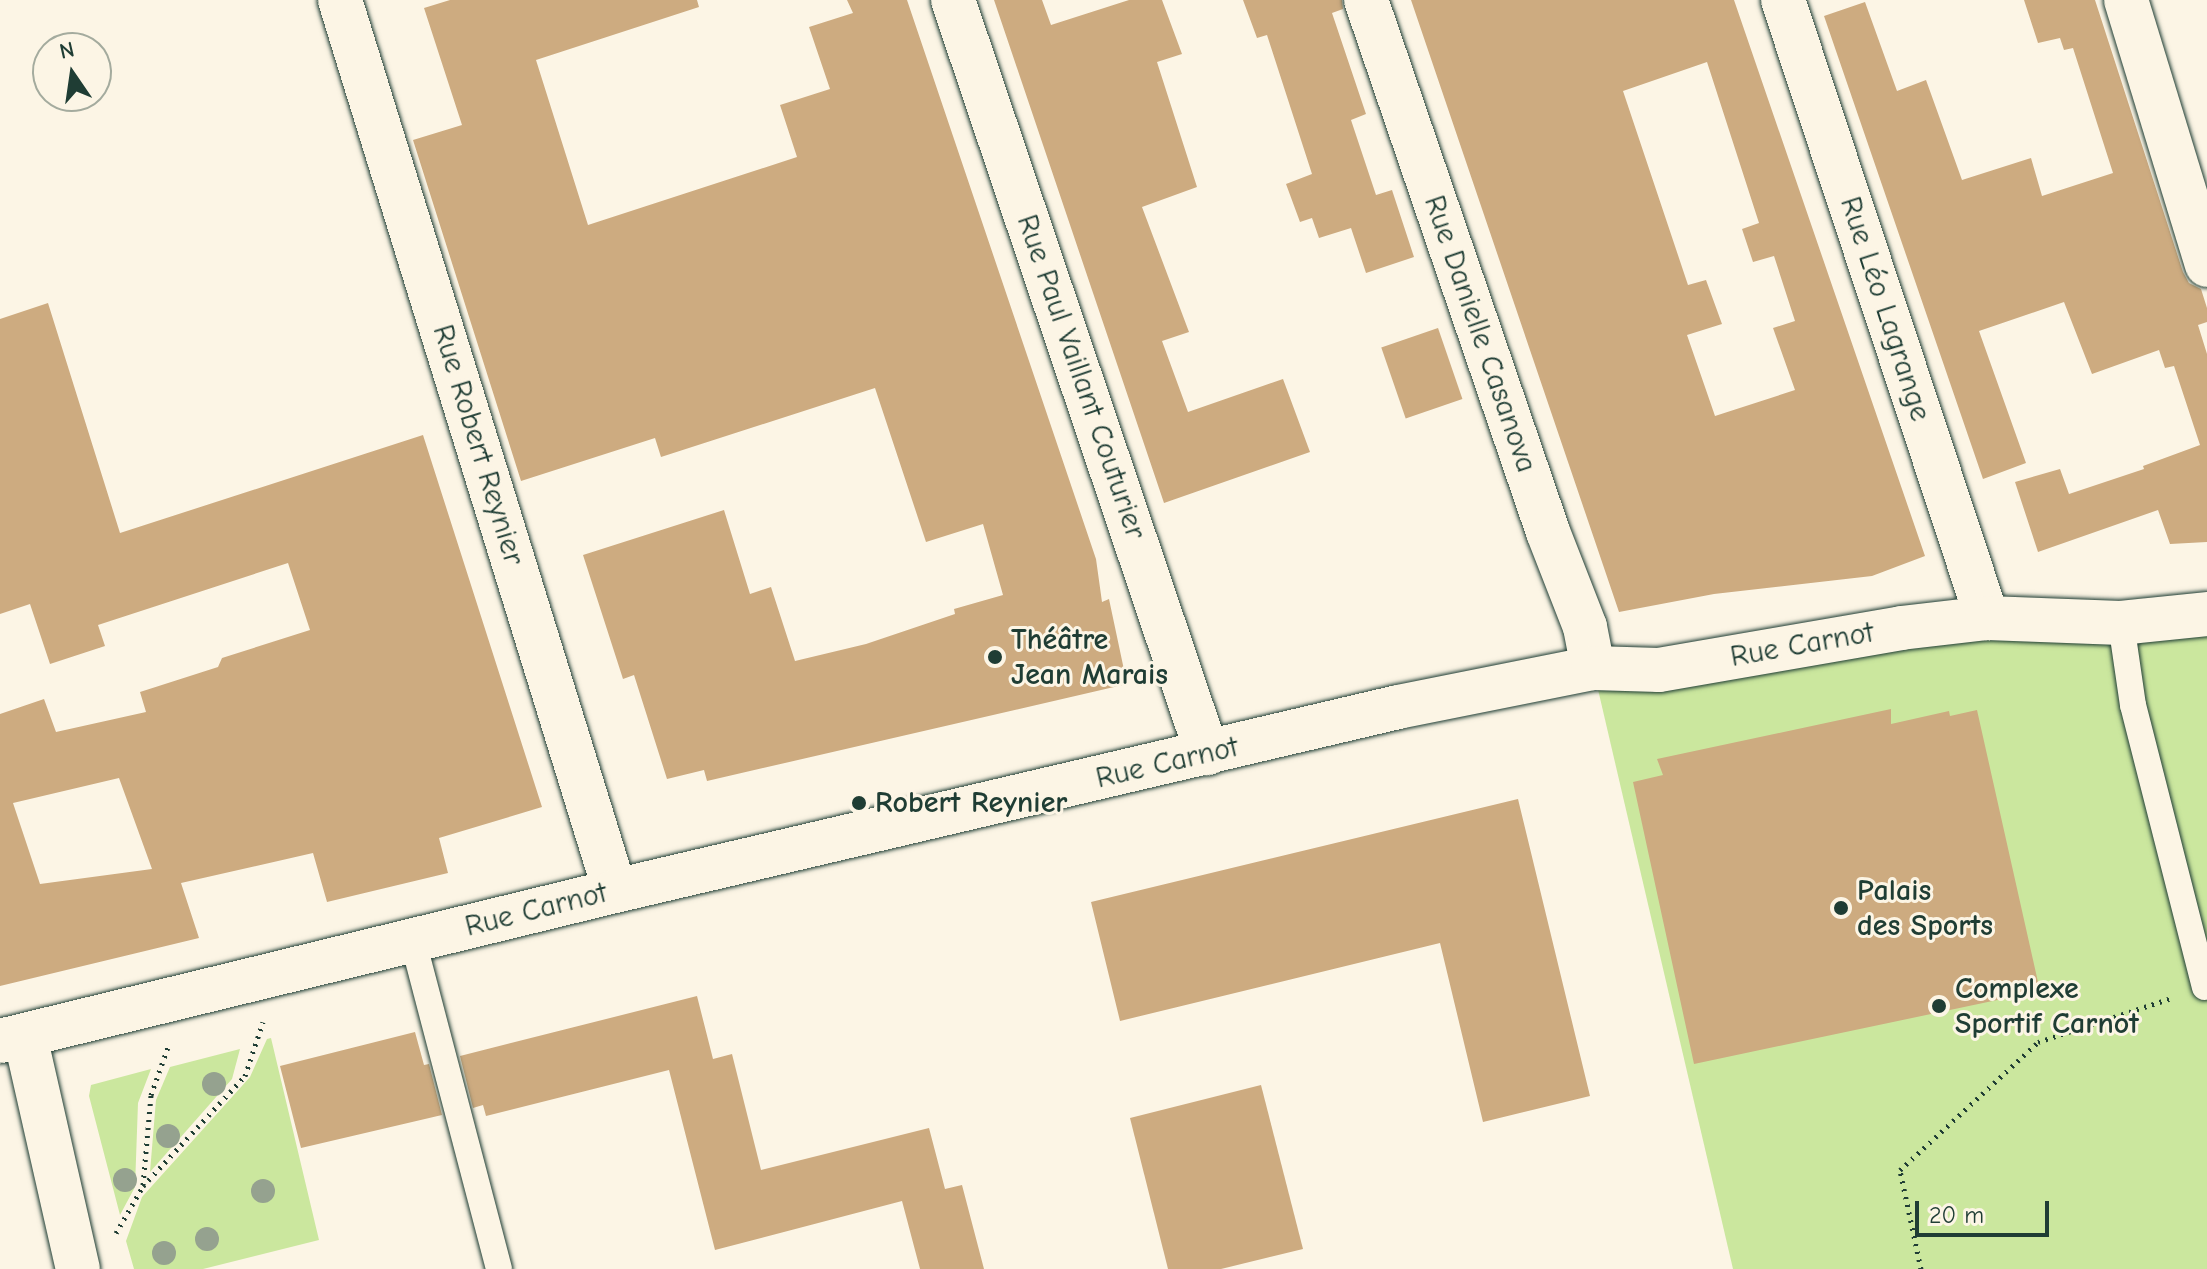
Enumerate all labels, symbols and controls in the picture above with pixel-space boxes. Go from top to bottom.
north arrow [32,32,112,112]
text: N [57,36,77,65]
street label: Rue Danielle Casanova [1416,191,1544,477]
street label: Rue Léo Lagrange [1832,192,1938,426]
street label: Rue Paul Vaillant Couturier [1008,210,1154,544]
street label: Rue Robert Reynier [424,320,532,570]
street label: Rue Carnot [1728,615,1876,675]
place label: Théâtre Jean Marais [1011,622,1168,692]
marker: Théâtre Jean Marais [986,648,1004,666]
street label: Rue Carnot [1092,729,1242,797]
place label: Robert Reynier [875,785,1067,821]
marker: Robert Reynier [850,794,868,812]
place label: Palais des Sports [1857,873,1993,944]
street label: Rue Carnot [461,875,611,945]
marker: Palais des Sports [1832,899,1850,917]
place label: Complexe Sportif Carnot [1955,971,2139,1042]
marker: Complexe Sportif Carnot [1930,997,1948,1015]
scale bar [1919,1185,2053,1235]
text: 20 m [1929,1201,1984,1229]

